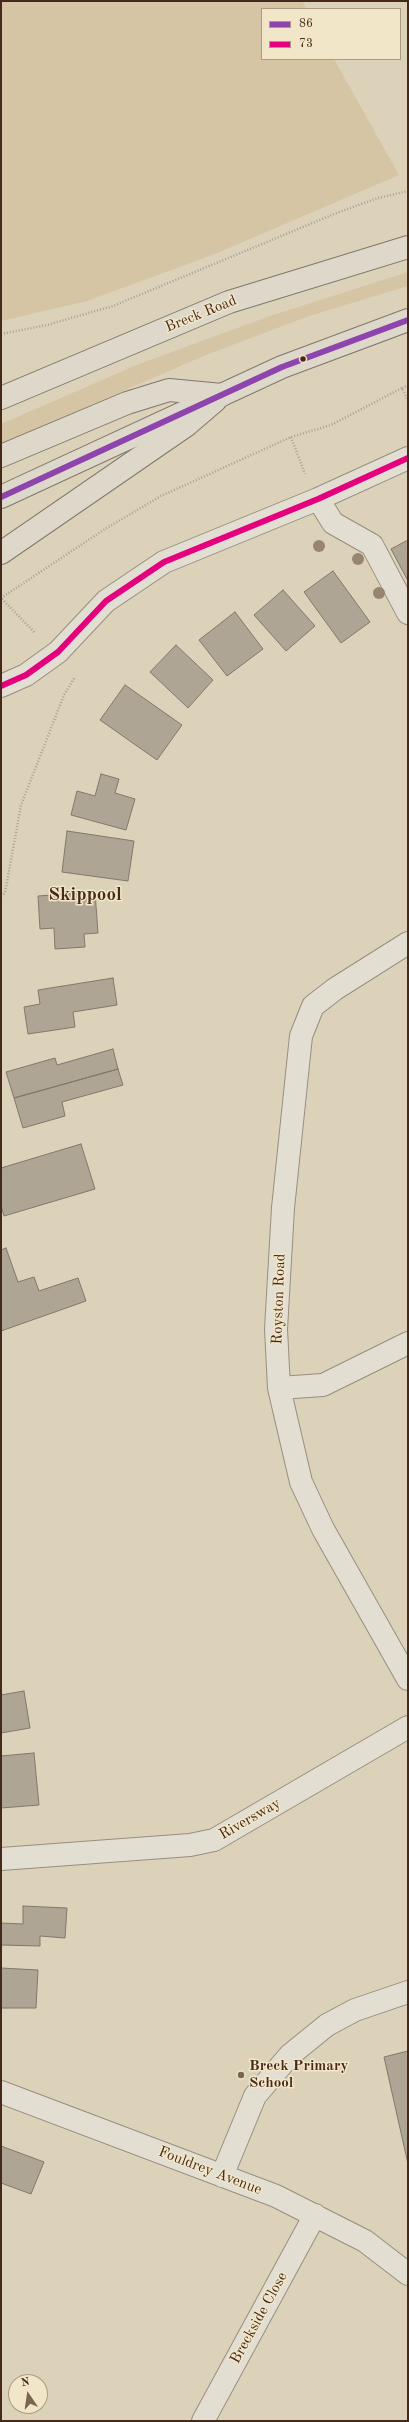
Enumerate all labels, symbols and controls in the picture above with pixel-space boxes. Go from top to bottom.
legend [261,8,401,60]
text: 86 [299,18,313,30]
text: 73 [299,38,313,50]
street label: Breck Road [163,292,239,336]
unlabelled marker [298,354,308,364]
district label: Skippool [48,884,122,906]
street label: Royston Road [268,1253,290,1345]
street label: Riversway [216,1794,284,1844]
place label: Breck Primary School [249,2057,348,2092]
marker: Breck Primary School [236,2070,246,2080]
street label: Fouldrey Avenue [156,2143,264,2199]
street label: Breckside Close [226,2269,292,2367]
north arrow [8,2374,48,2414]
text: N [20,2376,31,2389]

